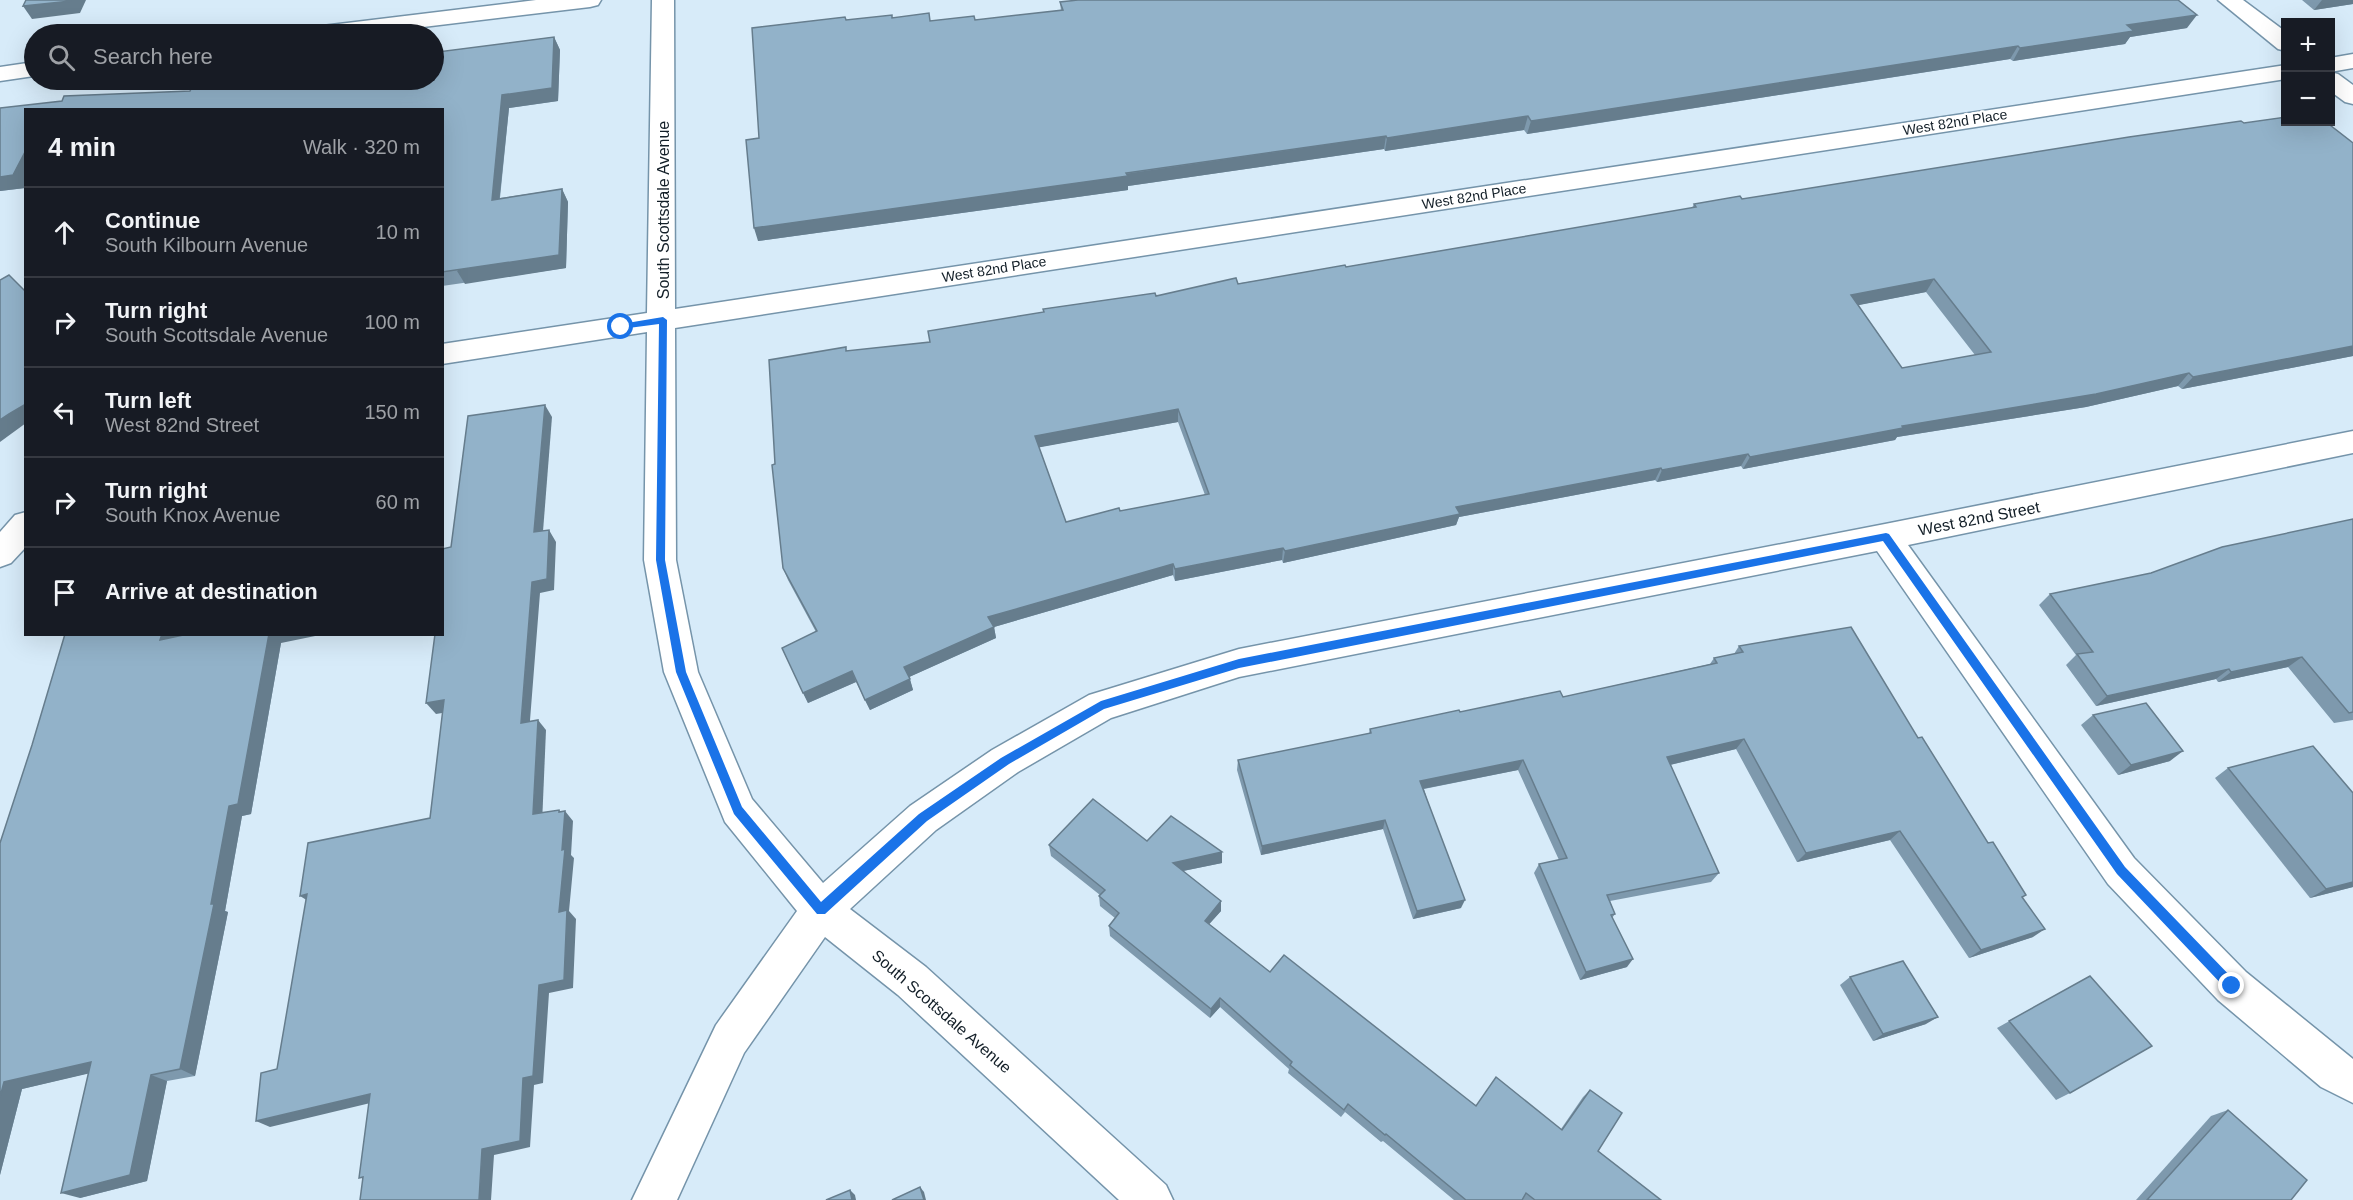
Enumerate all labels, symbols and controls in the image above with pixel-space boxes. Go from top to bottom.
map controls [2281,18,2335,126]
button: + [2281,18,2335,72]
search box [24,24,444,90]
icon: search [45,41,78,74]
text: Search here [93,44,213,69]
button: − [2281,72,2335,126]
street label: West 82nd Place [1902,106,2009,138]
street label: South Scottsdale Avenue [655,121,672,299]
text: 4 min [48,132,116,162]
text: Walk · 320 m [303,136,420,158]
street label: West 82nd Place [1421,180,1528,212]
text: Continue [105,208,200,233]
icon: ahead [48,216,81,249]
text: 10 m [376,221,420,243]
text: South Kilbourn Avenue [105,234,308,256]
street label: West 82nd Place [941,253,1048,285]
text: Turn right [105,298,207,323]
icon: right [48,306,81,339]
text: 100 m [364,311,420,333]
route start [607,313,633,339]
text: South Scottsdale Avenue [105,324,328,346]
text: Turn left [105,388,191,413]
icon: left [48,396,81,429]
text: 150 m [364,401,420,423]
text: West 82nd Street [105,414,259,436]
text: Turn right [105,478,207,503]
icon: right [48,486,81,519]
text: 60 m [376,491,420,513]
street label: West 82nd Street [1917,498,2042,539]
text: South Knox Avenue [105,504,280,526]
icon: arrive [48,576,81,609]
text: Arrive at destination [105,579,318,604]
street label: South Scottsdale Avenue [869,946,1015,1076]
route end [2218,972,2244,998]

